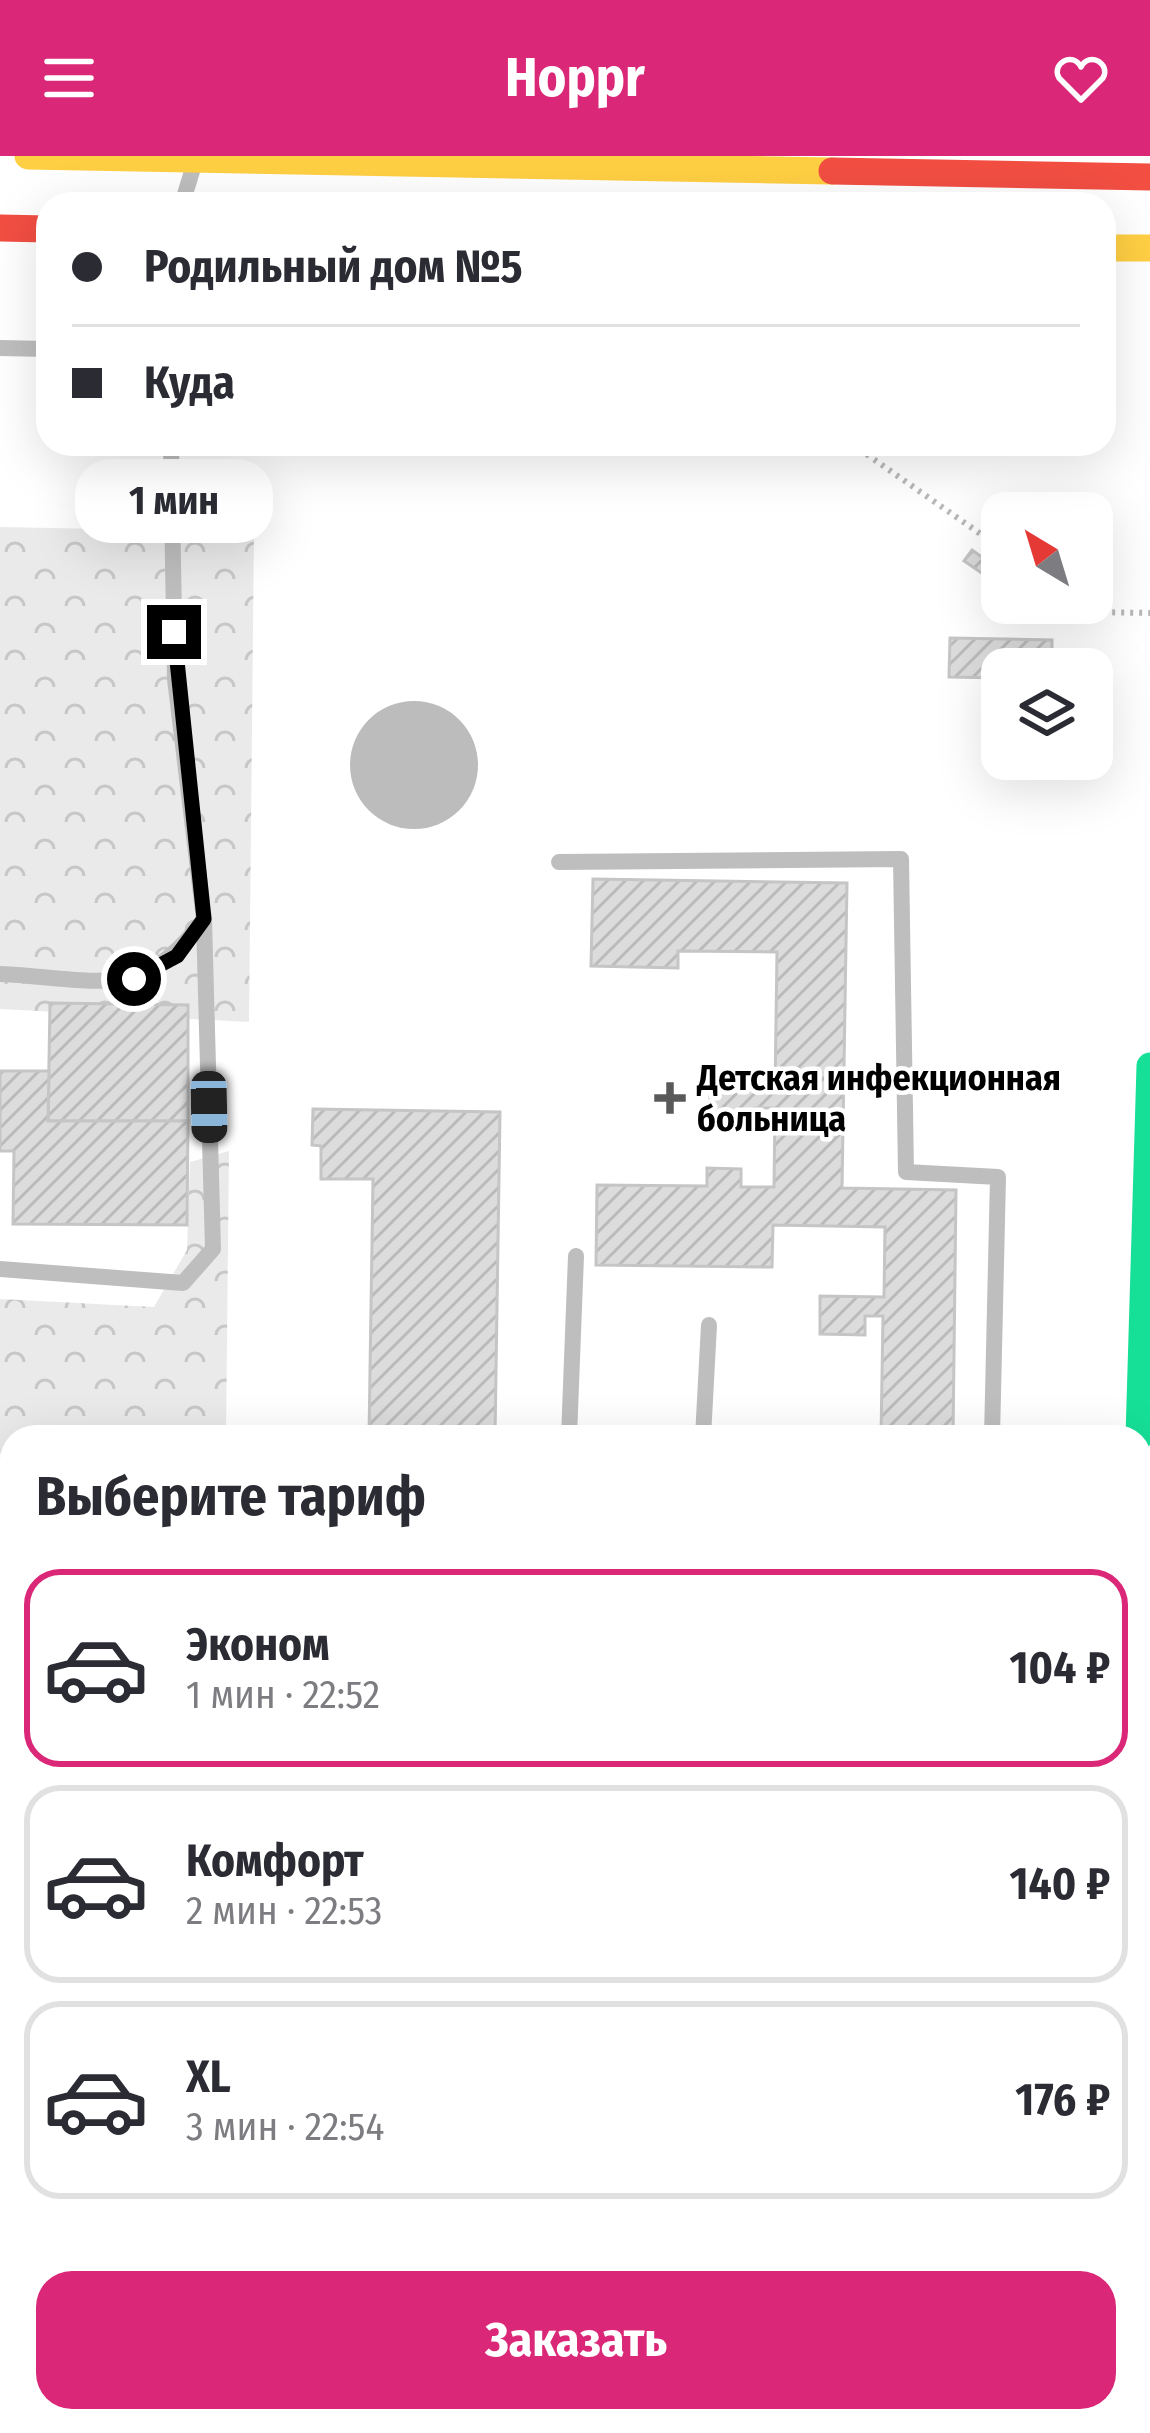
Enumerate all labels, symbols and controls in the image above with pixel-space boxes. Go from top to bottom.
icon: menu [36,45,102,111]
icon: heart [1048,45,1114,111]
text: Hoppr [505,46,645,110]
text: Родильный дом №5 [144,240,523,294]
text: Куда [144,356,235,410]
callout: 1 мин [75,458,273,542]
text: 1 мин [129,478,219,524]
north arrow [981,492,1113,624]
map controls [981,492,1113,780]
route end [147,605,201,659]
button: layers [981,648,1113,780]
route start [107,952,161,1006]
place label: Детская инфекционная больница [696,1056,1061,1141]
car [190,1071,228,1143]
marker: Детская инфекционная больница [654,1082,686,1114]
text: Выберите тариф [36,1465,426,1529]
icon: car [42,1614,150,1722]
text: Эконом [186,1618,330,1672]
text: 104 ₽ [1010,1641,1110,1695]
text: 1 мин · 22:52 [186,1672,380,1718]
icon: car [42,1830,150,1938]
text: Комфорт [186,1834,364,1888]
text: 140 ₽ [1010,1857,1110,1911]
text: 2 мин · 22:53 [186,1888,382,1934]
icon: car [42,2046,150,2154]
text: XL [186,2050,231,2104]
text: 176 ₽ [1015,2073,1110,2127]
text: 3 мин · 22:54 [186,2104,384,2150]
button: Заказать [36,2271,1116,2409]

